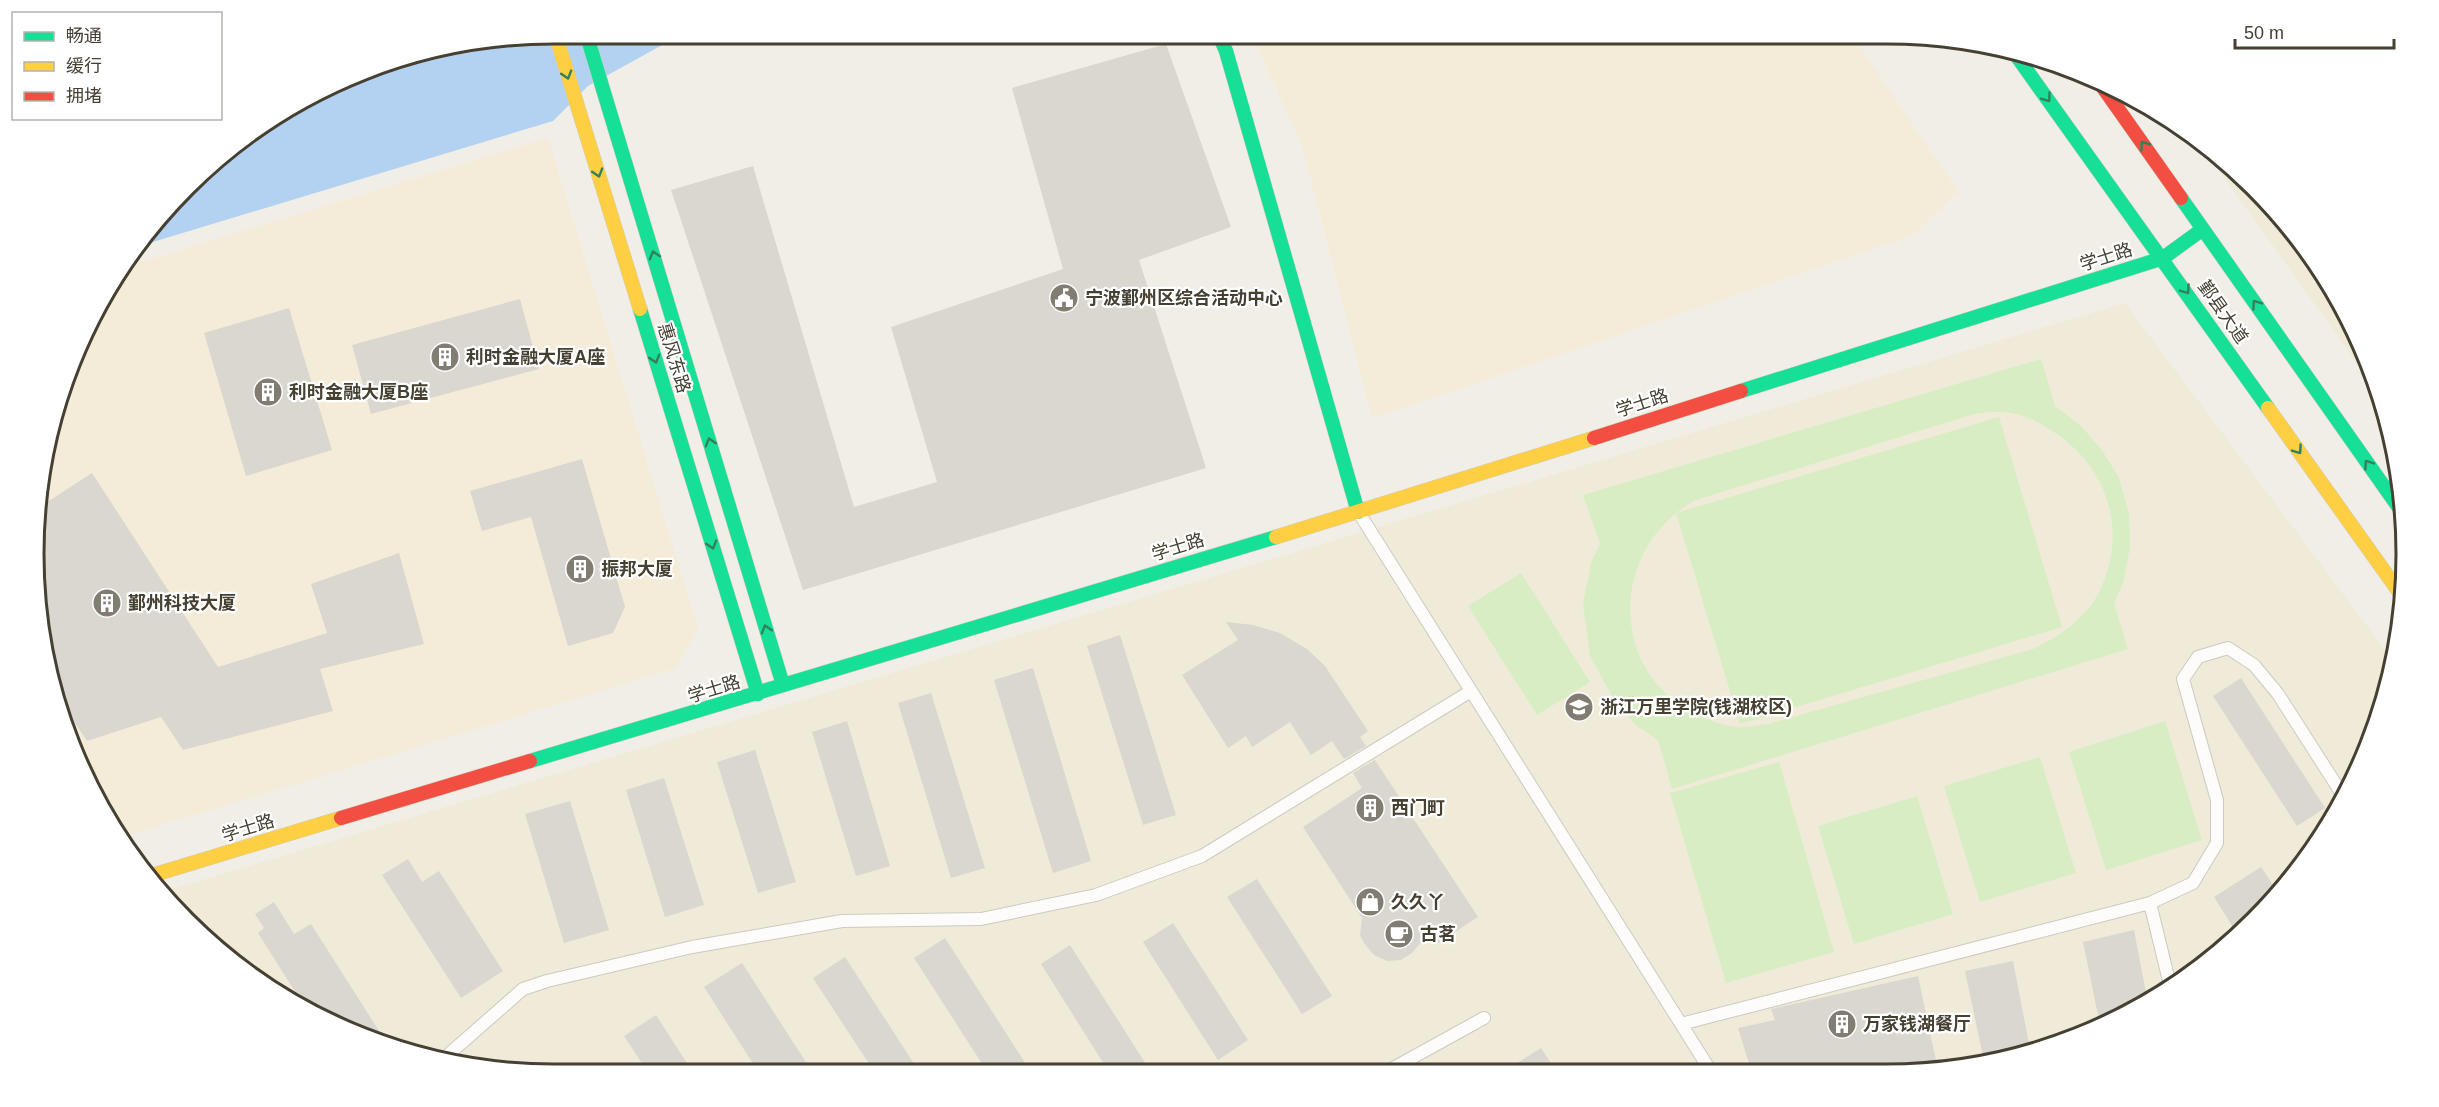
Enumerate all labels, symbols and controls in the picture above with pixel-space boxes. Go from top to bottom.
legend [12,12,222,120]
scale bar [2235,12,2394,50]
text: 50 m [2244,23,2284,43]
text: 畅通 [66,26,102,46]
text: 缓行 [66,56,102,76]
one-way arrow [560,69,572,80]
text: 拥堵 [66,86,102,106]
one-way arrow [2040,92,2051,103]
one-way arrow [2140,141,2151,152]
one-way arrow [590,167,603,178]
street label: 学士路 [2077,239,2135,275]
one-way arrow [649,250,661,261]
street label: 鄞县大道 [2194,277,2252,347]
public building icon: 宁波鄞州区综合活动中心 [1048,282,1080,314]
one-way arrow [2179,284,2190,295]
place label: 宁波鄞州区综合活动中心 [1085,288,1283,308]
one-way arrow [2252,300,2263,311]
street label: 惠风东路 [654,321,694,395]
building icon: 利时金融大厦A座 [429,341,461,373]
place label: 利时金融大厦A座 [466,347,605,367]
one-way arrow [648,353,660,364]
building icon: 利时金融大厦B座 [252,376,284,408]
place label: 利时金融大厦B座 [289,382,428,402]
street label: 学士路 [1613,385,1671,421]
one-way arrow [705,437,717,448]
one-way arrow [2291,443,2302,454]
one-way arrow [2364,459,2375,470]
street label: 学士路 [1149,530,1207,564]
one-way arrow [705,540,718,550]
building icon: 振邦大厦 [564,553,596,585]
place label: 振邦大厦 [601,559,673,579]
building icon: 鄞州科技大厦 [91,587,123,619]
place label: 鄞州科技大厦 [128,593,236,613]
one-way arrow [761,624,773,635]
street label: 学士路 [685,672,743,706]
school or university icon: 浙江万里学院(钱湖校区) [1563,691,1595,723]
place label: 浙江万里学院(钱湖校区) [1600,697,1792,717]
building icon: 西门町 [1354,792,1386,824]
place label: 西门町 [1391,798,1445,818]
street label: 学士路 [219,811,277,845]
shop icon: 久久丫 [1354,886,1386,918]
place label: 久久丫 [1391,892,1445,912]
cafe icon: 古茗 [1383,918,1415,950]
place label: 古茗 [1420,924,1456,944]
building icon: 万家钱湖餐厅 [1826,1008,1858,1040]
place label: 万家钱湖餐厅 [1863,1014,1971,1034]

